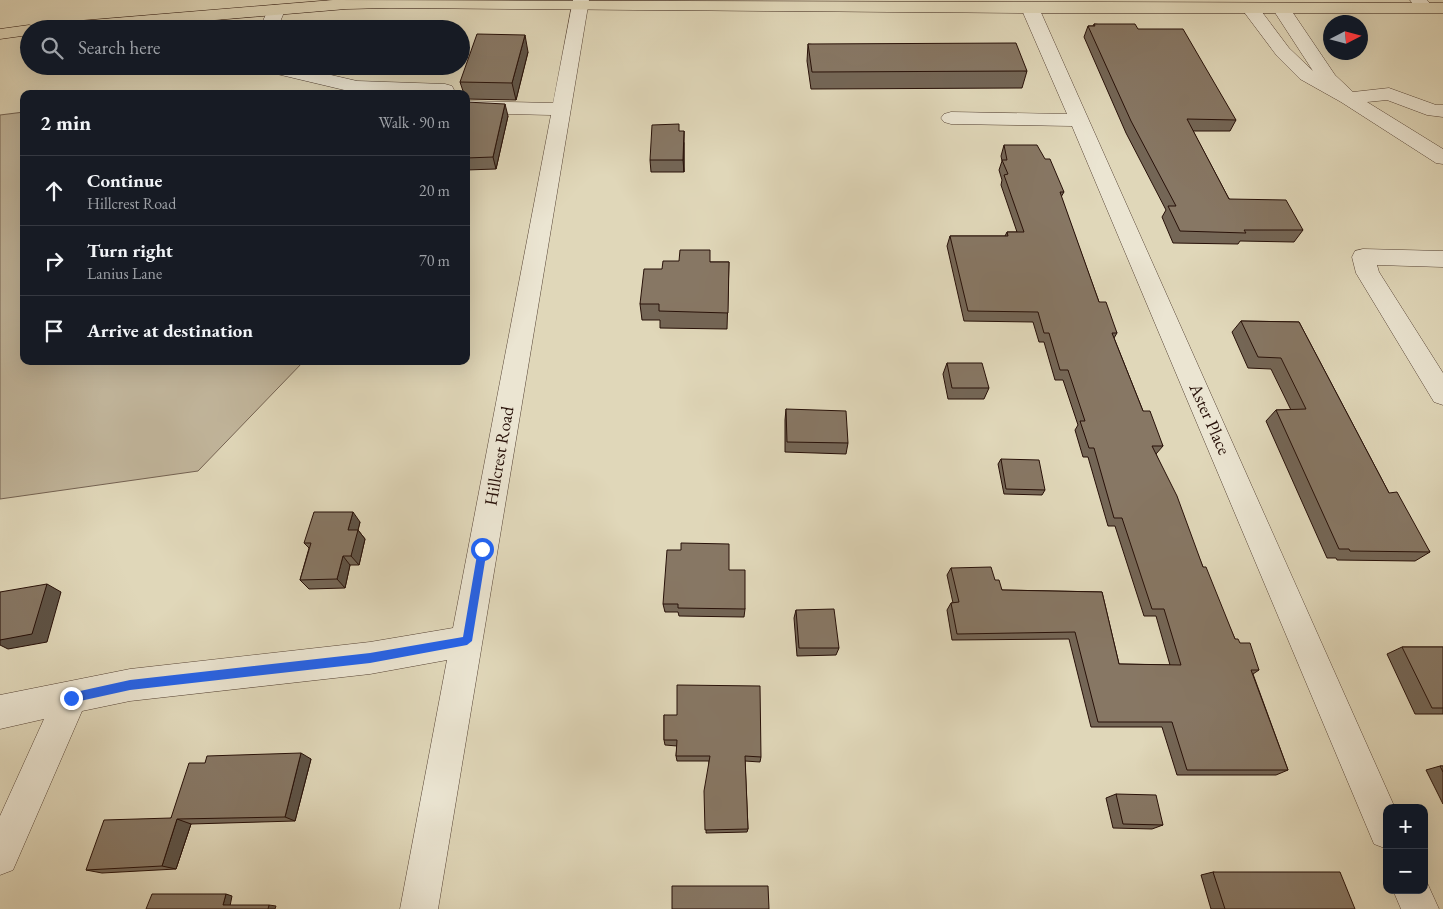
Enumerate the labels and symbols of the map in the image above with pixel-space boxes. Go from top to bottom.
north arrow [1323,15,1368,60]
street label: Aster Place [1184,378,1236,458]
street label: Hillcrest Road [478,404,519,507]
route start [471,538,494,561]
route end [60,687,83,710]

